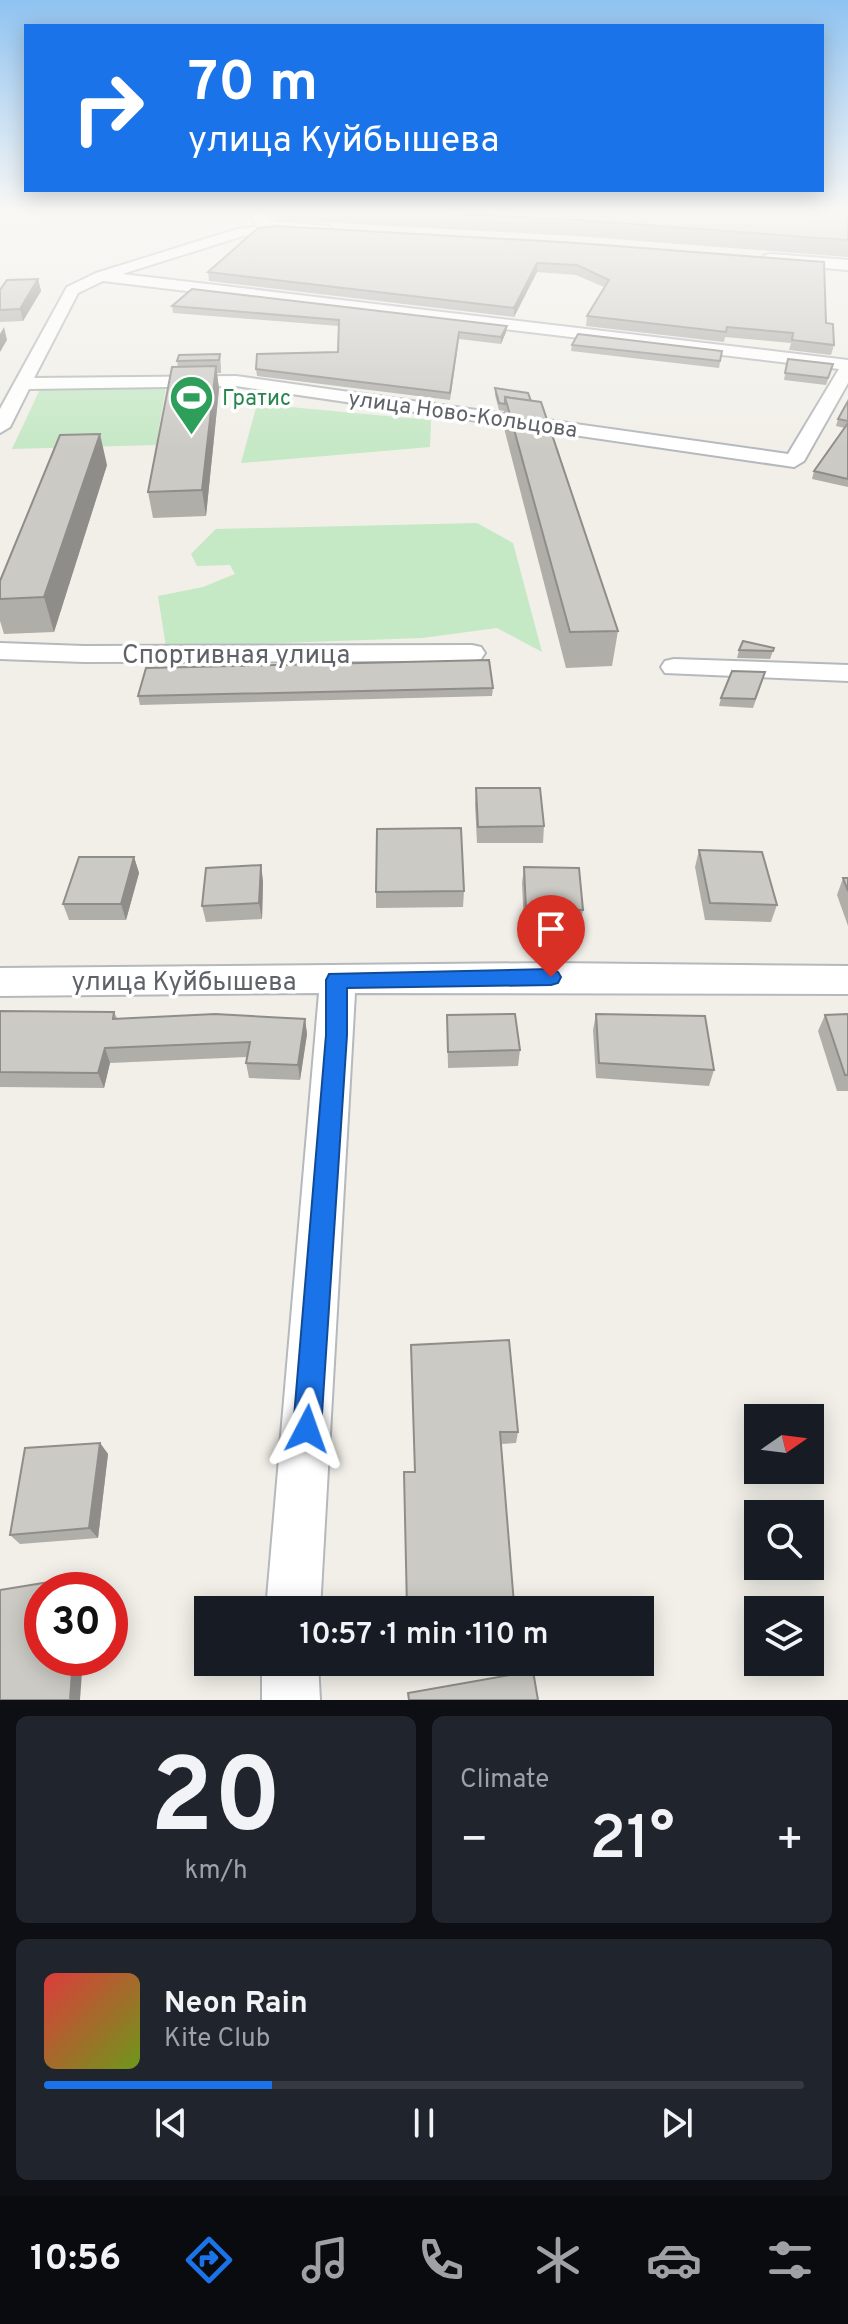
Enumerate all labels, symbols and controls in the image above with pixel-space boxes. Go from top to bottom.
text: 70 m [188,50,318,120]
icon: right [56,56,160,160]
text: улица Куйбышева [188,119,500,165]
sports icon: Гратис [167,373,215,436]
place label: Гратис [222,386,291,413]
street label: улица Ново-Кольцова [346,386,579,445]
street label: Спортивная улица [122,640,350,673]
pin [517,895,585,977]
icon: arrive [529,907,573,951]
street label: улица Куйбышева [71,967,297,1000]
position arrow [265,1387,349,1471]
north arrow [744,1404,824,1484]
map controls [744,1404,824,1676]
button: search [744,1500,824,1580]
speed limit sign: 30 [24,1572,128,1676]
button: layers [744,1596,824,1676]
text: 10:57 · 1 min · 110 m [300,1617,548,1654]
text: 20 [150,1737,282,1869]
text: Climate [460,1764,549,1797]
text: 21° [590,1804,675,1880]
text: − [460,1814,488,1870]
text: + [776,1814,804,1870]
text: km/h [184,1855,248,1888]
text: Neon Rain [164,1986,308,2023]
text: Kite Club [164,2023,270,2056]
icon: previous [149,2101,193,2145]
icon: pause [402,2101,446,2145]
icon: next [655,2101,699,2145]
icon: directions [181,2232,237,2288]
icon: music [297,2232,353,2288]
icon: phone [413,2232,469,2288]
icon: climate [530,2232,586,2288]
icon: car [646,2232,702,2288]
icon: filters [762,2232,818,2288]
text: 10:56 [30,2237,121,2283]

